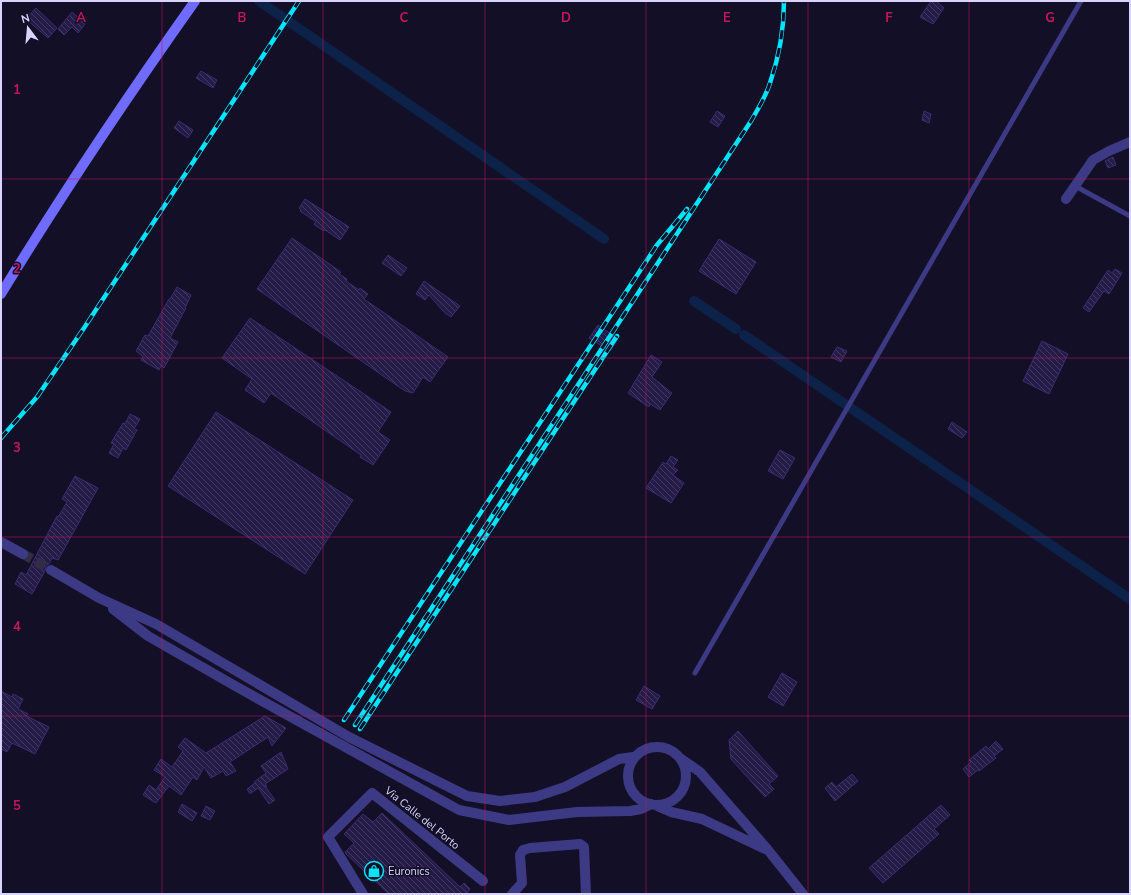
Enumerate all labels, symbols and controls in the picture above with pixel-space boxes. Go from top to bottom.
north arrow [8,8,48,48]
text: A [76,9,86,27]
text: B [238,9,247,27]
text: C [400,9,409,27]
text: D [561,9,571,27]
text: E [723,9,731,27]
text: F [885,9,893,27]
text: G [1045,9,1055,27]
text: N [19,11,31,27]
text: 1 [13,81,21,99]
text: 2 [13,260,21,278]
text: 3 [13,439,21,457]
text: 4 [13,618,21,636]
street label: Via Calle del Porto [381,782,463,853]
text: 5 [13,797,21,815]
shop icon: Euronics [363,860,385,882]
place label: Euronics [388,864,430,879]

